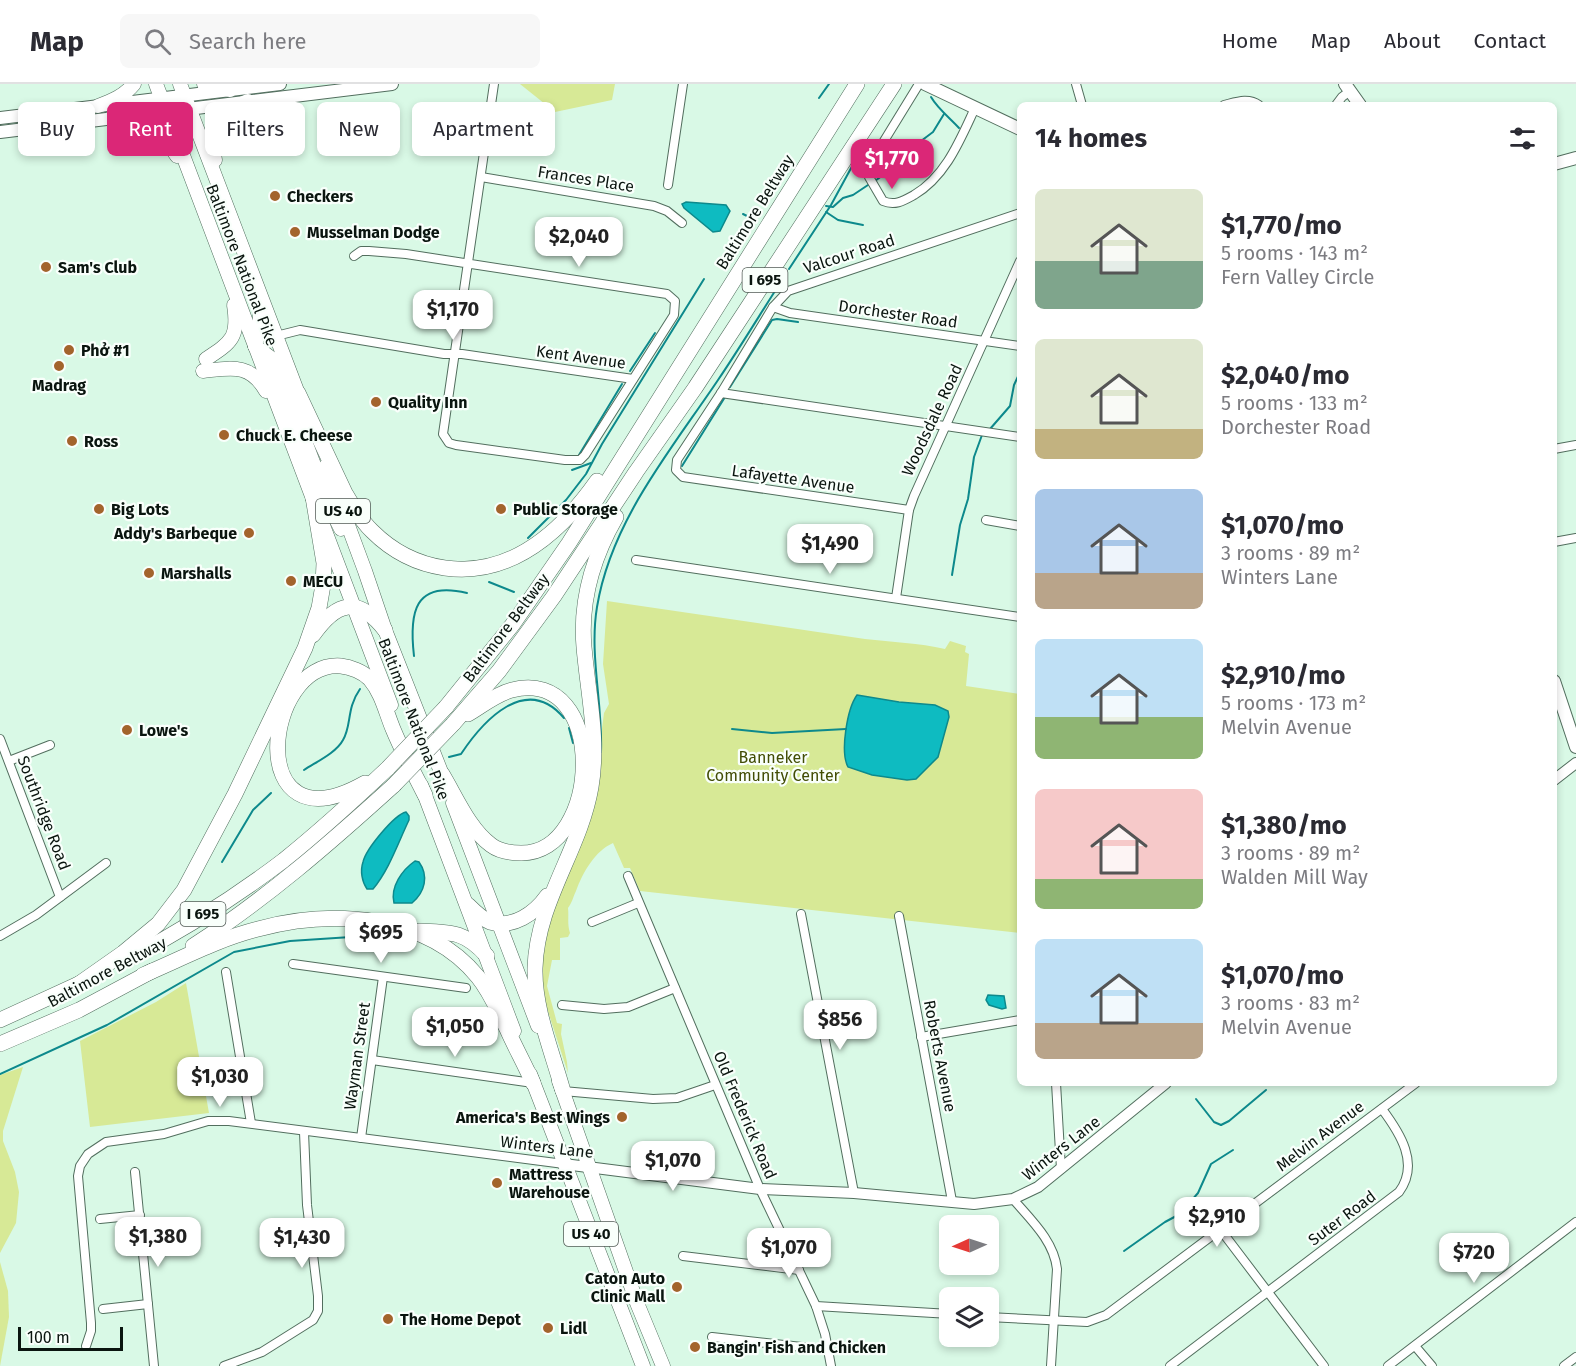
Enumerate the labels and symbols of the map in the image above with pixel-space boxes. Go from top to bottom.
pin: $1,770 [843,139,941,190]
street label: Baltimore Beltway [712,151,798,273]
street label: Frances Place [536,162,636,196]
street label: Baltimore National Pike [202,181,282,349]
place label: Checkers [287,187,353,206]
marker: Checkers [268,189,282,203]
pin: $2,040 [530,217,628,268]
place label: Musselman Dodge [307,223,440,242]
marker: Musselman Dodge [288,225,302,239]
street label: Valcour Road [801,230,897,278]
place label: Sam's Club [58,258,137,277]
marker: Sam's Club [39,260,53,274]
road number: I 695 [742,268,788,292]
pin: $1,170 [404,290,502,341]
street label: Dorchester Road [837,296,959,332]
place label: Phở #1 [81,341,130,360]
street label: Kent Avenue [535,341,627,373]
marker: Phở #1 [62,343,76,357]
marker: Madrag [52,359,66,373]
street label: Woodsdale Road [898,361,966,479]
place label: Madrag [32,376,86,395]
place label: Quality Inn [388,393,467,412]
marker: Quality Inn [369,395,383,409]
place label: Chuck E. Cheese [236,426,352,445]
marker: Chuck E. Cheese [217,428,231,442]
place label: Ross [84,432,119,451]
marker: Ross [65,434,79,448]
street label: Lafayette Avenue [730,461,856,497]
road number: US 40 [316,499,370,523]
place label: Big Lots [111,500,169,519]
place label: Public Storage [513,500,618,519]
marker: Big Lots [92,502,106,516]
marker: Public Storage [494,502,508,516]
place label: Addy's Barbeque [113,524,237,543]
pin: $1,490 [781,524,879,575]
marker: Addy's Barbeque [242,526,256,540]
place label: Marshalls [161,564,232,583]
marker: Marshalls [142,566,156,580]
street label: Baltimore Beltway [459,570,553,686]
place label: MECU [303,572,343,591]
marker: MECU [284,574,298,588]
street label: Baltimore National Pike [374,635,454,803]
place label: Lowe's [139,721,188,740]
marker: Lowe's [120,723,134,737]
park label: Banneker Community Center [706,748,841,785]
street label: Southridge Road [14,753,74,873]
road number: I 695 [180,902,226,926]
pin: $695 [345,913,417,964]
street label: Baltimore Beltway [44,933,170,1011]
street label: Roberts Avenue [920,998,960,1114]
pin: $856 [804,1000,876,1051]
street label: Wayman Street [340,1001,374,1111]
pin: $1,050 [406,1007,504,1058]
street label: Old Frederick Road [709,1048,781,1182]
pin: $1,030 [171,1057,269,1108]
street label: Melvin Avenue [1272,1097,1368,1175]
place label: America's Best Wings [455,1108,610,1127]
marker: America's Best Wings [615,1110,629,1124]
street label: Winters Lane [1018,1112,1104,1184]
street label: Winters Lane [499,1132,595,1162]
pin: $1,070 [624,1141,722,1192]
place label: Mattress Warehouse [509,1165,590,1202]
marker: Mattress Warehouse [490,1176,504,1190]
street label: Suter Road [1304,1186,1380,1250]
pin: $2,910 [1168,1197,1266,1248]
north arrow [939,1215,999,1275]
pin: $1,380 [109,1217,207,1268]
pin: $1,430 [253,1218,351,1269]
road number: US 40 [564,1222,618,1246]
pin: $1,070 [740,1228,838,1279]
pin: $720 [1438,1233,1510,1284]
place label: Caton Auto Clinic Mall [585,1269,665,1306]
marker: Caton Auto Clinic Mall [670,1280,684,1294]
place label: The Home Depot [400,1310,522,1329]
marker: The Home Depot [381,1312,395,1326]
place label: Lidl [560,1319,587,1338]
marker: Lidl [541,1321,555,1335]
scale bar [18,1324,123,1352]
place label: Bangin' Fish and Chicken [707,1338,886,1357]
marker: Bangin' Fish and Chicken [688,1340,702,1354]

